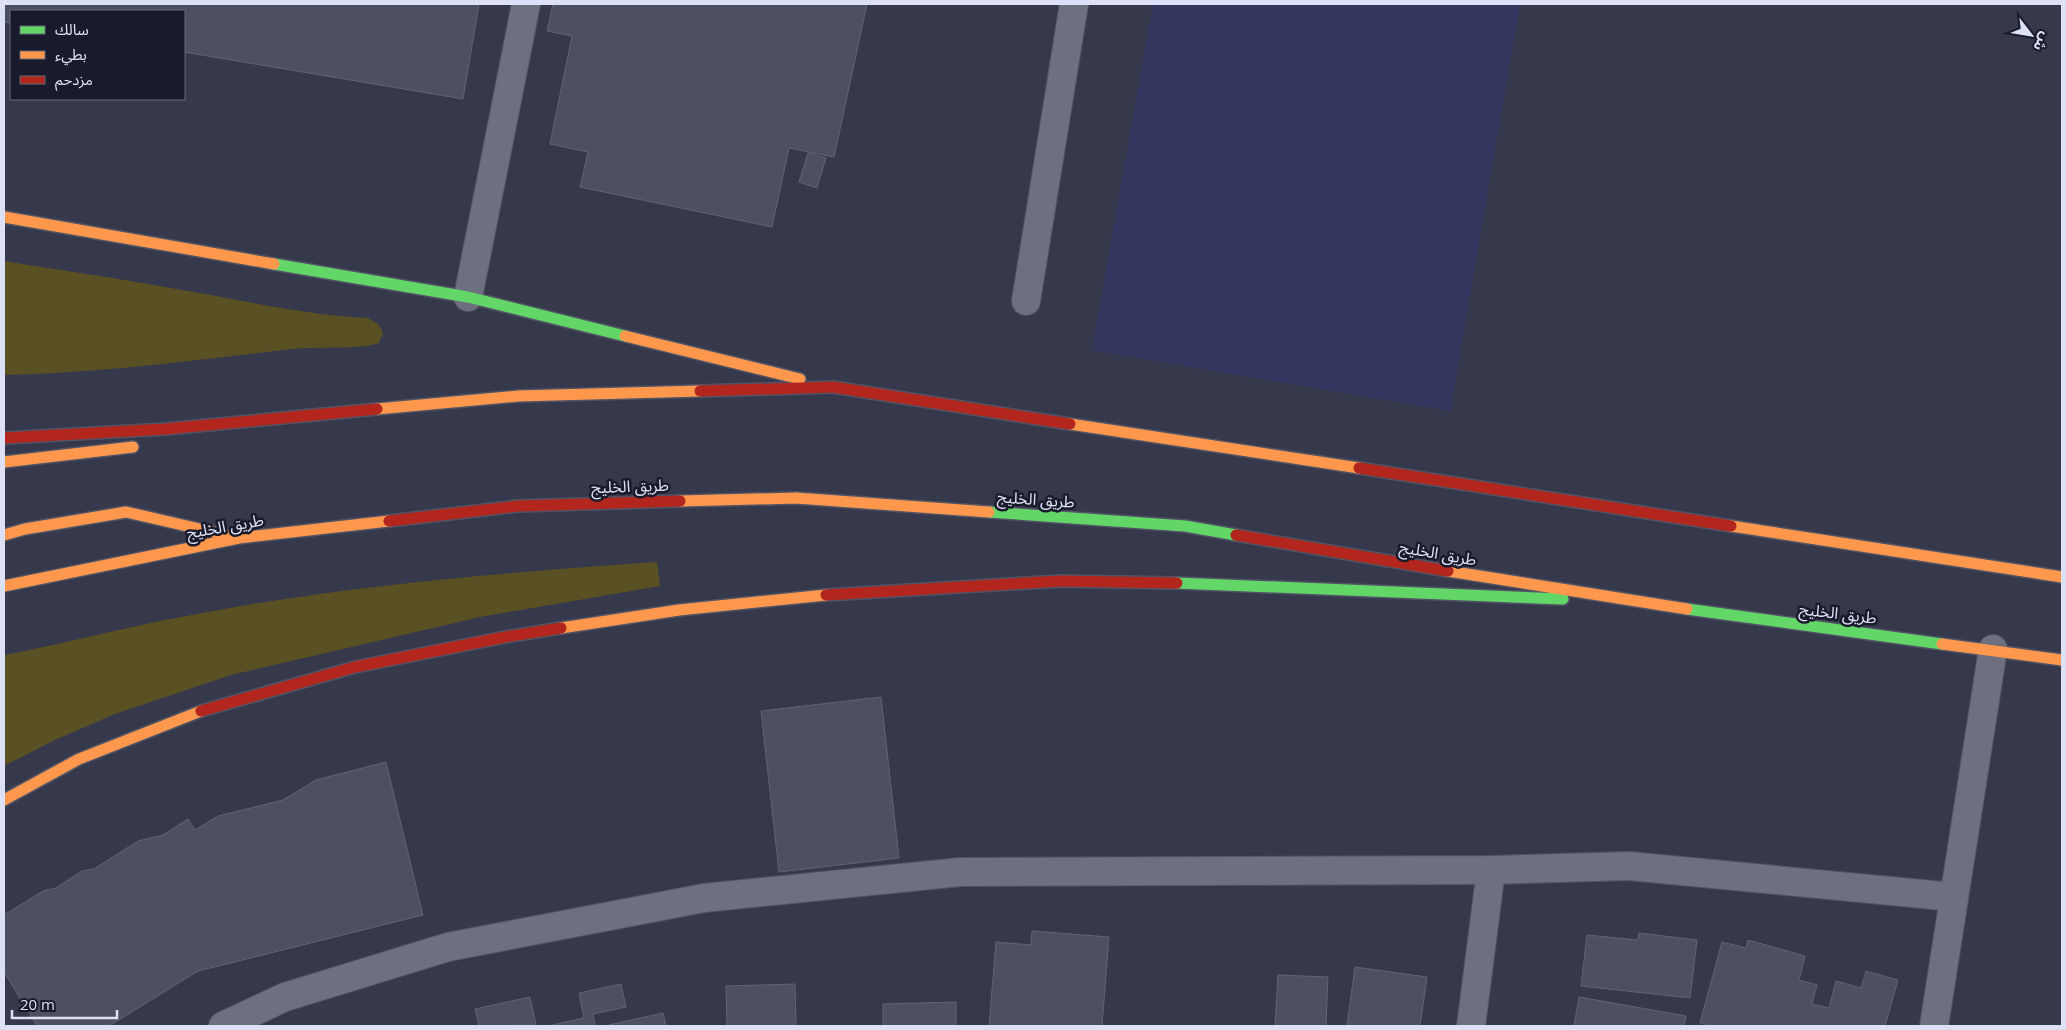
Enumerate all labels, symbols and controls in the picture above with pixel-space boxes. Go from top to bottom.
legend [10,10,185,100]
north arrow [2006,10,2056,60]
text: سالك [55,19,89,39]
text: ش [2029,29,2056,55]
text: بطيء [55,44,87,66]
text: مزدحم [55,69,93,91]
street label: طريق الخليج [591,474,670,500]
street label: طريق الخليج [996,485,1076,515]
street label: طريق الخليج [185,508,266,546]
street label: طريق الخليج [1397,535,1478,573]
street label: طريق الخليج [1798,597,1878,631]
scale bar [12,988,118,1020]
text: 20 m [20,994,55,1014]

